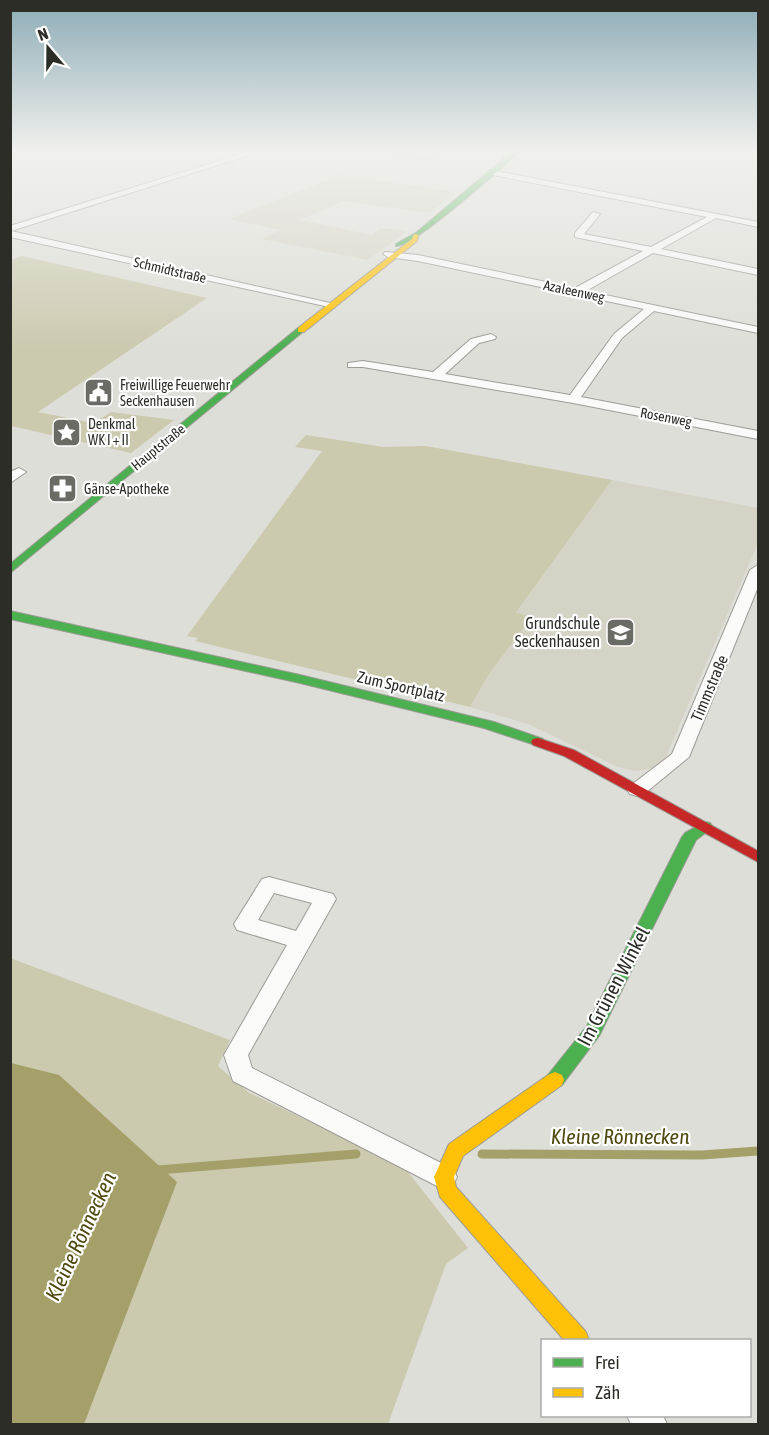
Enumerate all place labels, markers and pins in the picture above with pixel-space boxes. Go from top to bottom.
public building icon: Freiwillige Feuerwehr Seckenhausen [83,377,115,409]
place label: Freiwillige Feuerwehr Seckenhausen [120,377,231,409]
place icon: Denkmal WK I + II [51,416,83,448]
place label: Denkmal WK I + II [88,416,136,448]
pharmacy icon: Gänse-Apotheke [47,473,79,505]
place label: Gänse-Apotheke [84,481,169,497]
place label: Grundschule Seckenhausen [515,614,600,650]
school or university icon: Grundschule Seckenhausen [605,616,637,648]

